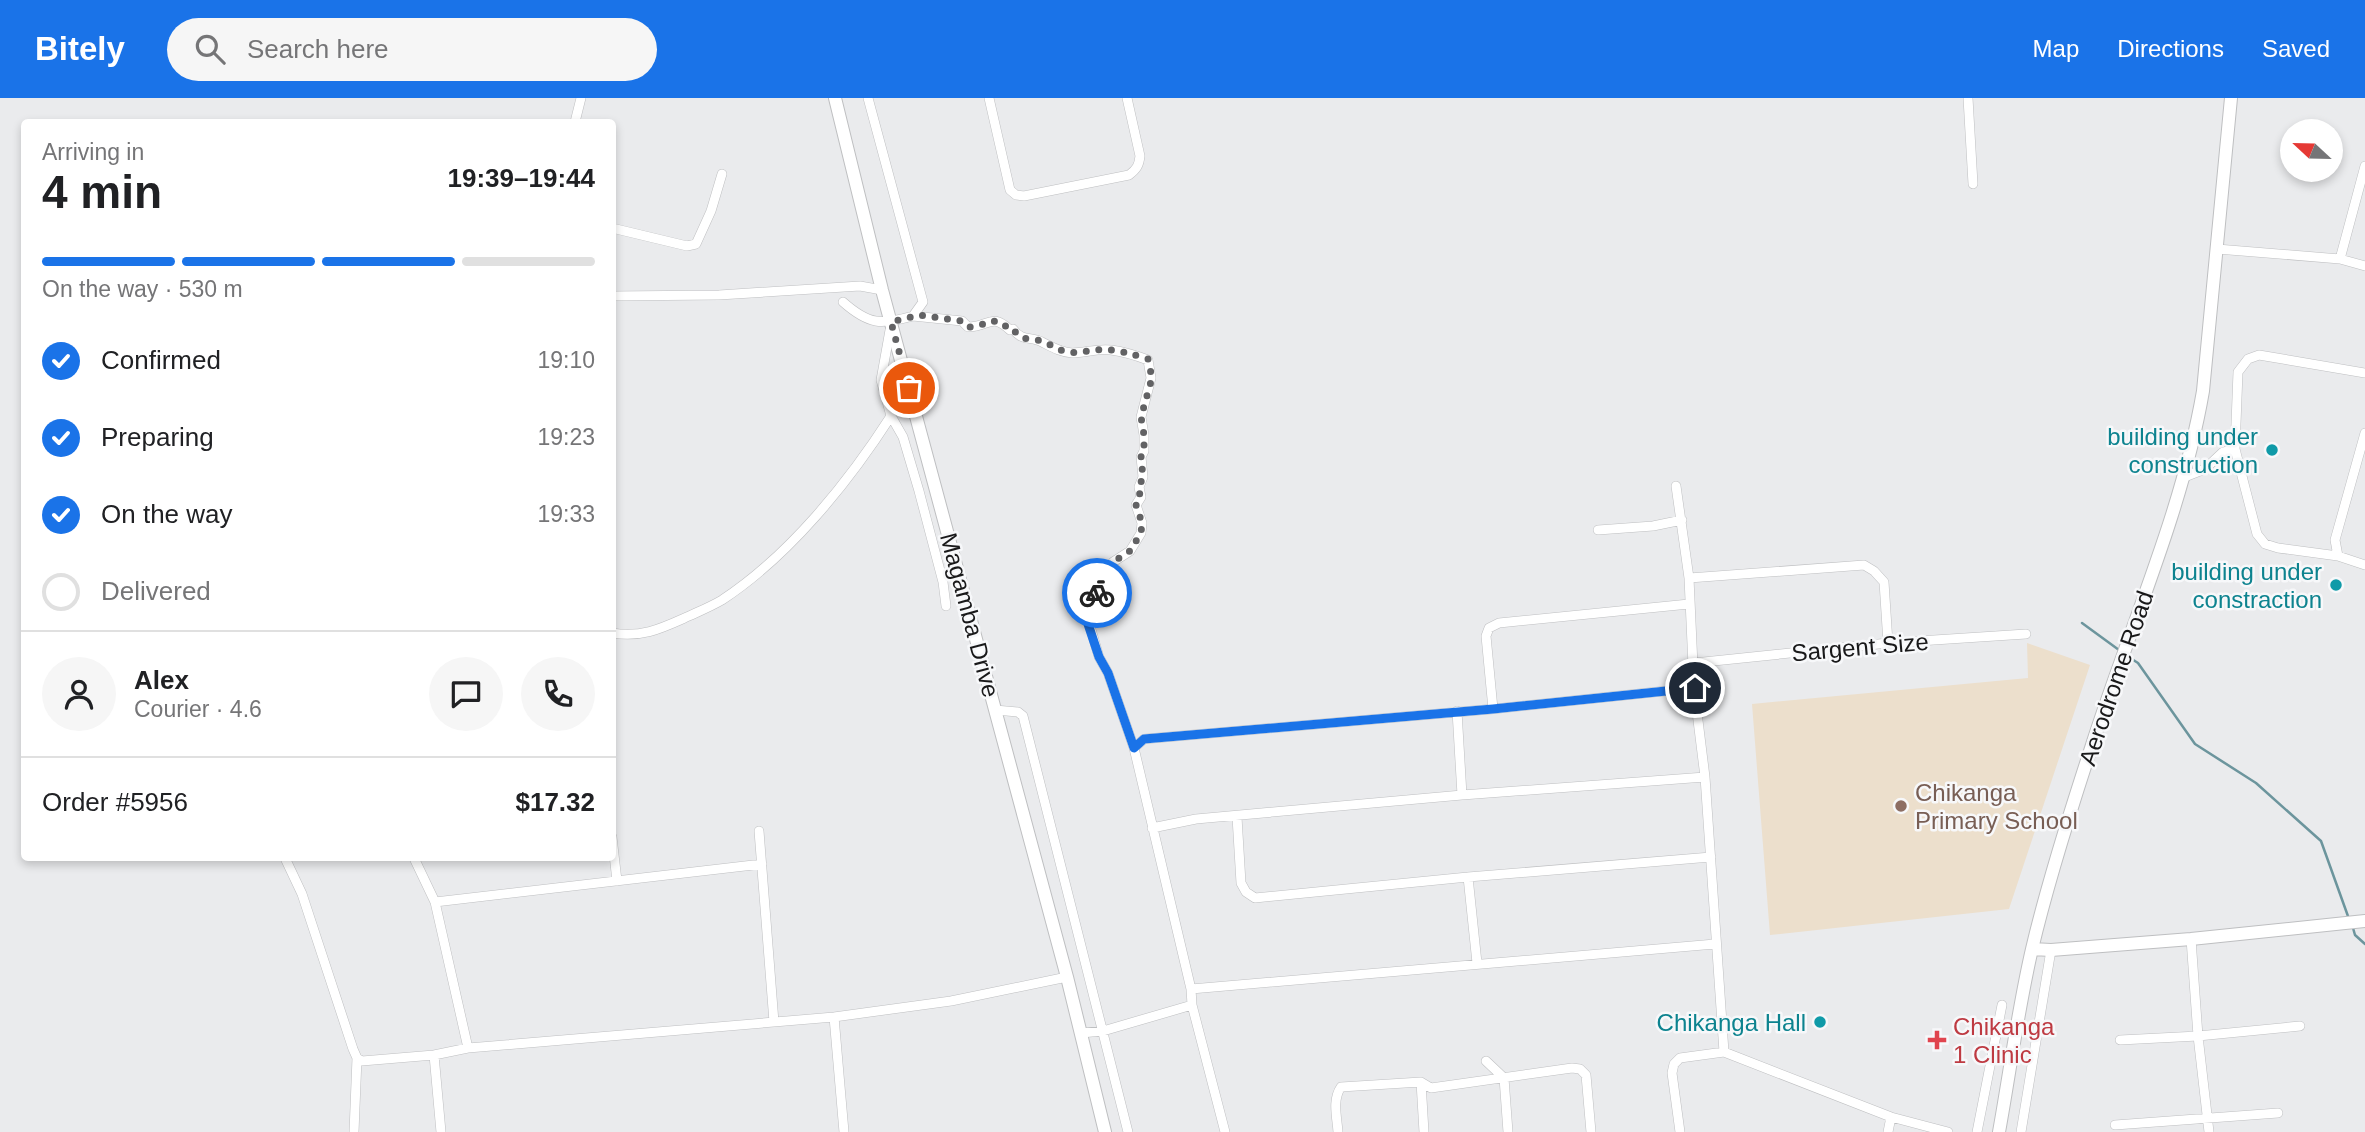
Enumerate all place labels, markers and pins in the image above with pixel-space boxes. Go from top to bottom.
pin [879,358,939,418]
place label: building under construction [2107,423,2258,478]
marker: building under construction [2264,442,2280,458]
place label: building under constraction [2171,558,2322,613]
marker: building under constraction [2328,577,2344,593]
pin [1665,658,1725,718]
place label: Chikanga Primary School [1915,779,2078,834]
marker: Chikanga Primary School [1893,798,1909,814]
place label: Chikanga Hall [1657,1009,1806,1036]
place label: Chikanga 1 Clinic [1953,1013,2055,1068]
marker: Chikanga Hall [1812,1014,1828,1030]
marker: Chikanga 1 Clinic [1927,1030,1947,1050]

